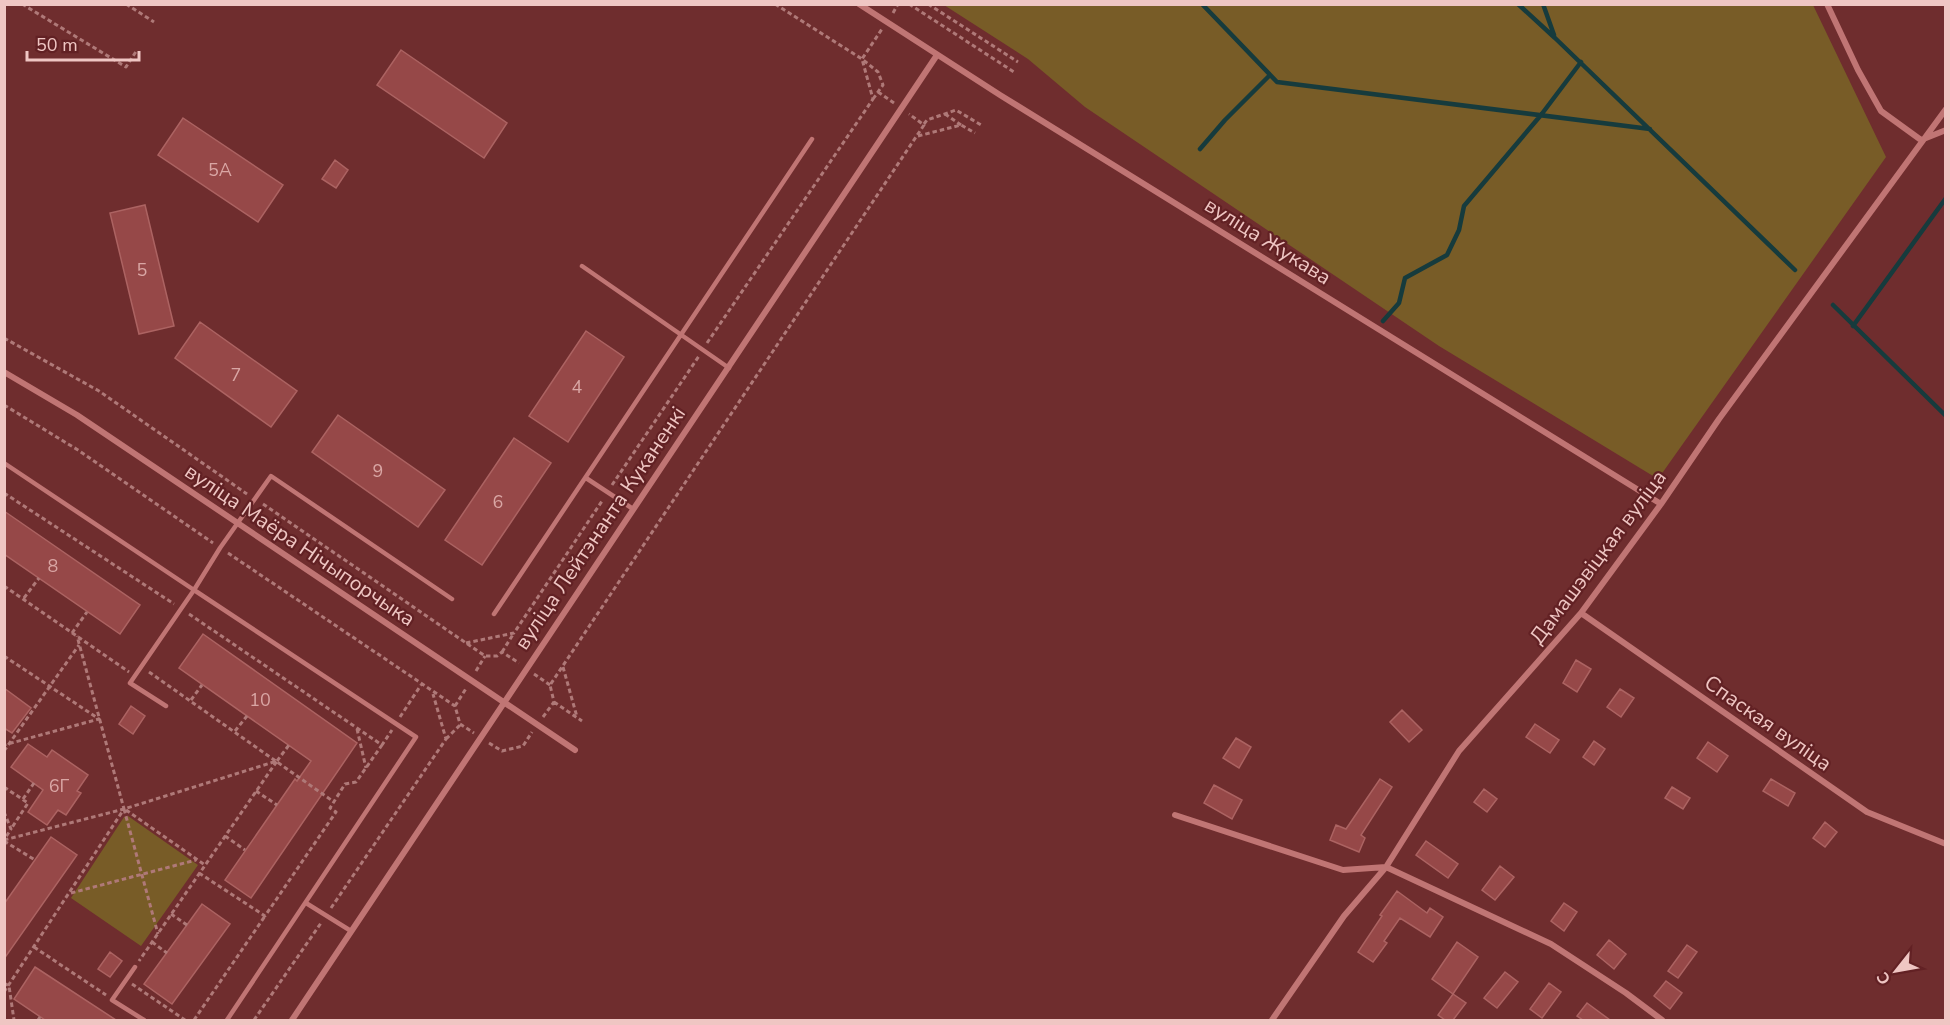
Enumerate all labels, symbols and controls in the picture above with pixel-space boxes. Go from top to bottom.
scale bar [27,24,140,62]
text: 50 m [36,33,78,57]
house number: 5А [208,158,232,182]
street label: вуліца Жукава [1199,191,1337,291]
house number: 5 [137,258,147,282]
house number: 7 [231,363,241,387]
house number: 4 [572,375,583,399]
street label: вуліца Лейтэнанта Куканенкі [508,401,692,655]
street label: вуліца Маёра Нічыпорчыка [179,457,421,633]
house number: 9 [373,459,383,483]
street label: Дамашэвіцкая вуліца [1523,464,1673,650]
house number: 6 [493,490,503,514]
house number: 8 [48,554,58,578]
street label: Спаская вуліца [1699,669,1837,777]
house number: 10 [249,688,271,712]
house number: 6Г [49,774,70,798]
north arrow [1866,941,1926,1001]
text: С [1872,968,1896,989]

